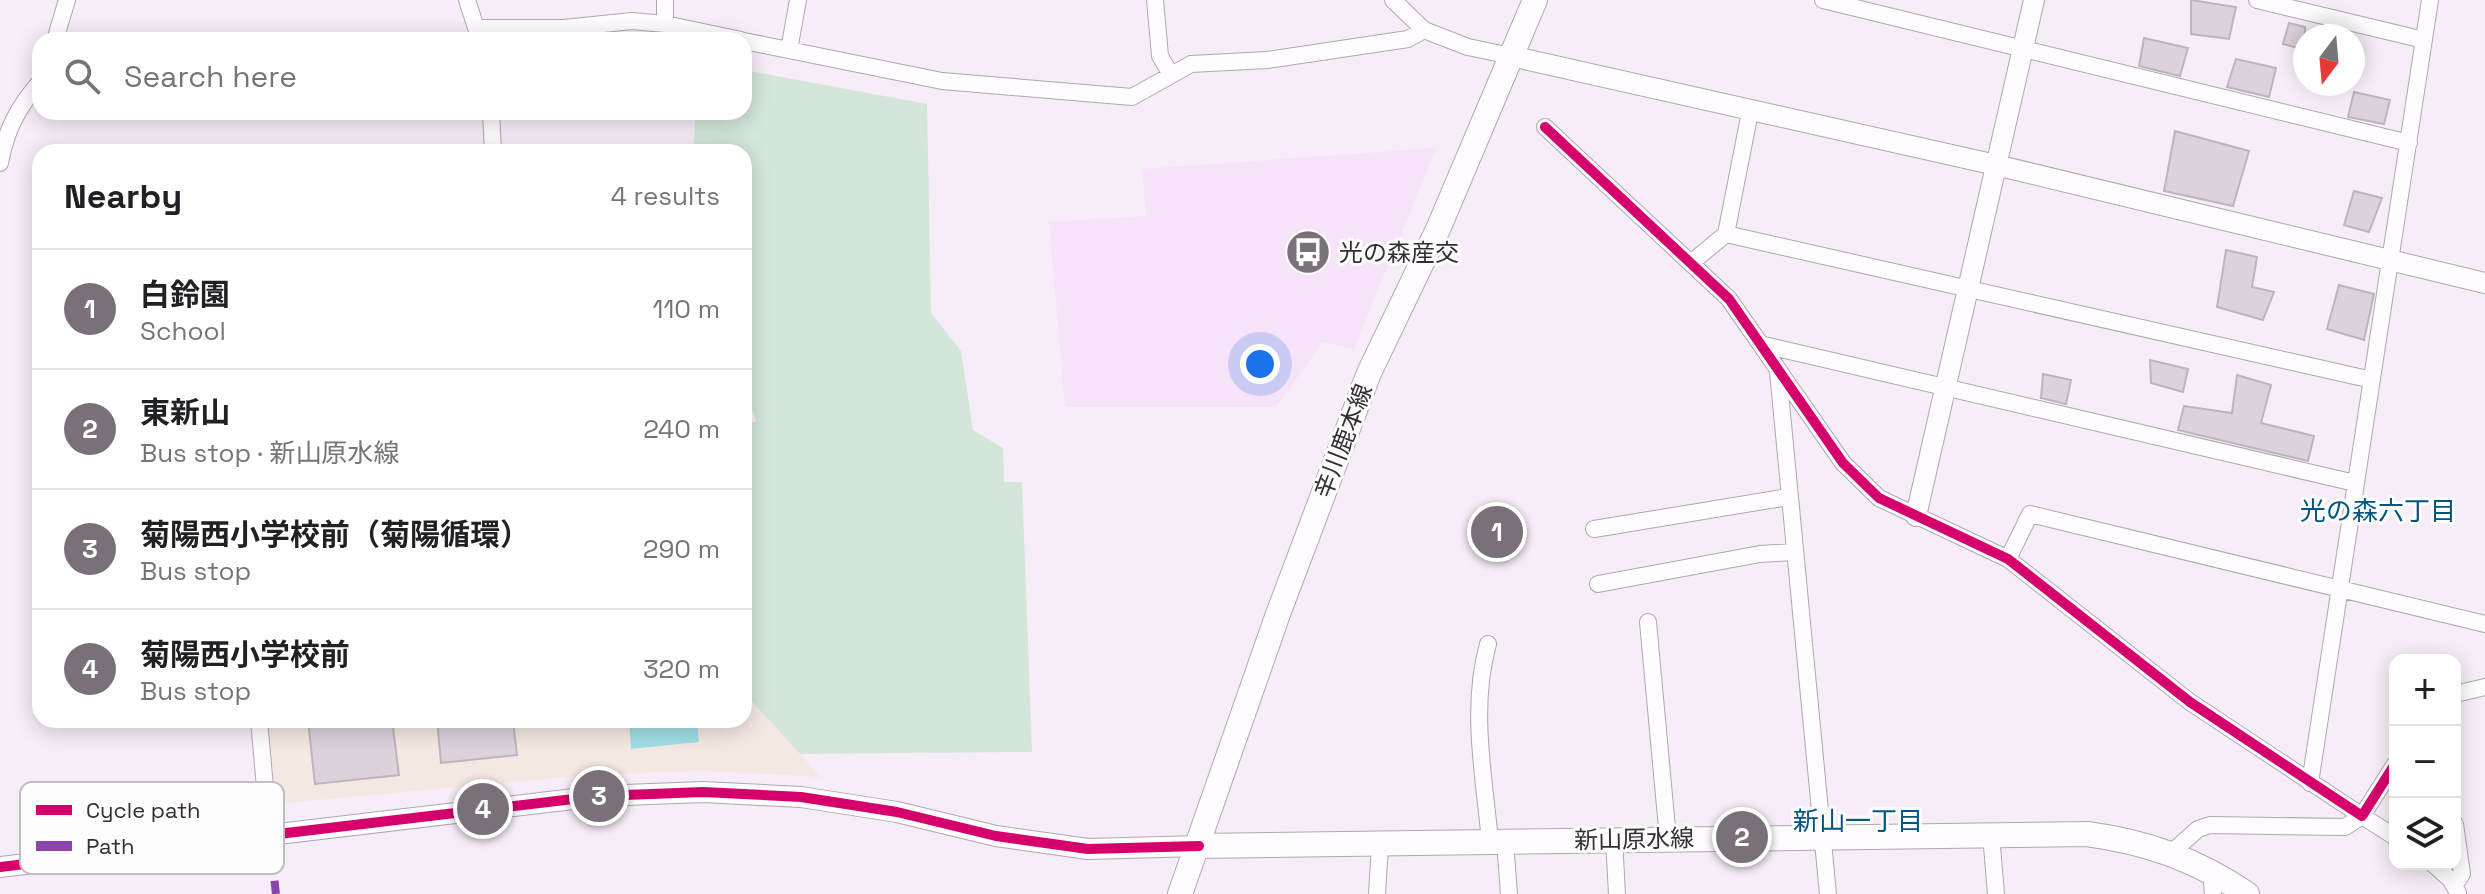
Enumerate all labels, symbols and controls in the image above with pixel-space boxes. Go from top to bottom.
north arrow [2293,24,2365,96]
search box [32,32,752,120]
icon: search [60,54,104,98]
text: Search here [124,57,297,96]
text: Nearby [64,175,182,218]
text: 4 results [611,179,720,213]
bus stop icon: 光の森産交 [1284,228,1332,276]
place label: 光の森産交 [1339,237,1459,268]
text: 白鈴園 [140,275,230,314]
text: 1 [84,292,96,326]
text: 110 m [653,292,720,326]
text: School [140,314,226,348]
your location [1240,344,1280,384]
street label: 辛川鹿本線 [1307,379,1379,503]
text: 東新山 [140,393,230,432]
text: 2 [82,412,98,446]
text: 240 m [643,412,720,446]
text: Bus stop · 新山原水線 [140,436,399,470]
district label: 光の森六丁目 [2300,494,2456,528]
pin: 1 [1471,502,1523,562]
text: 菊陽西小学校前（菊陽循環） [140,515,530,554]
text: 3 [82,532,98,566]
text: 290 m [643,532,720,566]
text: Bus stop [140,554,251,588]
text: 菊陽西小学校前 [140,635,350,674]
text: 4 [82,652,98,686]
text: 320 m [643,652,720,686]
map controls [2389,654,2461,870]
button: + [2389,654,2461,726]
text: Bus stop [140,674,251,708]
button: − [2389,726,2461,798]
pin: 3 [573,766,625,826]
pin: 4 [457,779,509,839]
legend [20,782,284,874]
text: Cycle path [86,796,201,824]
button: layers [2389,798,2461,870]
district label: 新山一丁目 [1793,804,1923,838]
pin: 2 [1716,807,1768,867]
street label: 新山原水線 [1574,822,1694,856]
text: Path [86,832,135,860]

